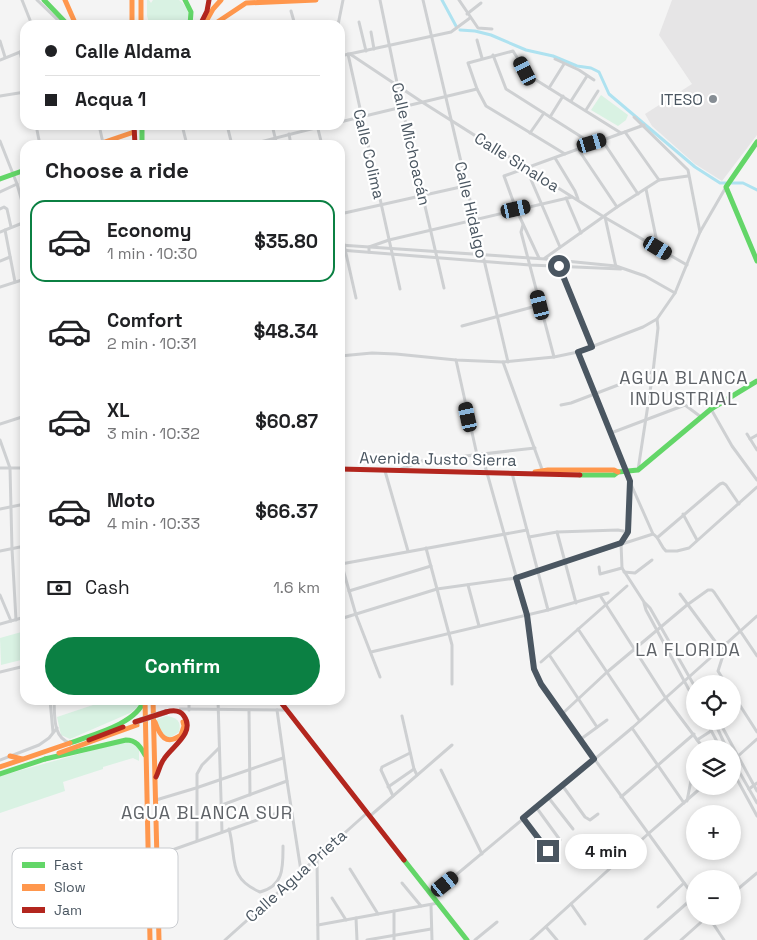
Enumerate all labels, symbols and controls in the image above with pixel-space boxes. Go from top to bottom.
text: Calle Aldama [75,39,191,64]
car [511,54,538,88]
street label: Calle Michoacán [387,81,435,207]
text: Acqua 1 [75,87,146,112]
place label: ITESO [660,89,703,110]
marker: ITESO [707,93,719,105]
street label: Calle Colima [348,107,390,201]
street label: Calle Sinaloa [470,127,564,197]
car [575,131,608,155]
text: Choose a ride [45,156,189,184]
street label: Calle Hidalgo [450,159,492,261]
car [499,198,532,220]
text: Economy [107,218,191,243]
icon: car [47,219,92,264]
text: $35.80 [254,229,318,254]
car [641,234,674,262]
text: 1 min · 10:30 [107,243,197,264]
route start [548,255,570,277]
car [529,289,550,321]
text: Comfort [107,308,183,333]
icon: car [47,309,92,354]
text: $48.34 [254,319,318,344]
text: 2 min · 10:31 [107,333,197,354]
district label: AGUA BLANCA INDUSTRIAL [619,366,749,410]
text: XL [107,398,130,423]
icon: car [47,399,92,444]
car [457,401,478,433]
text: $60.87 [255,409,318,434]
text: 3 min · 10:32 [107,423,200,444]
street label: Avenida Justo Sierra [359,447,517,471]
text: Moto [107,488,155,513]
icon: car [47,489,92,534]
text: $66.37 [255,499,318,524]
text: 4 min · 10:33 [107,513,200,534]
icon: cash [45,574,73,602]
text: Cash [85,575,130,600]
text: 1.6 km [273,577,320,598]
button: Confirm [45,637,320,695]
district label: LA FLORIDA [635,638,741,661]
map controls [686,675,741,925]
button: locate [686,675,741,730]
button: layers [686,740,741,795]
district label: AGUA BLANCA SUR [121,801,293,824]
button: + [686,805,741,860]
street label: Calle Agua Prieta [241,825,351,927]
callout: 4 min [566,834,648,868]
route end [537,840,559,862]
text: 4 min [585,841,627,862]
legend [12,848,178,928]
text: Fast [54,856,83,874]
car [428,869,461,899]
button: − [686,870,741,925]
text: Slow [54,878,86,896]
text: Jam [54,901,82,919]

